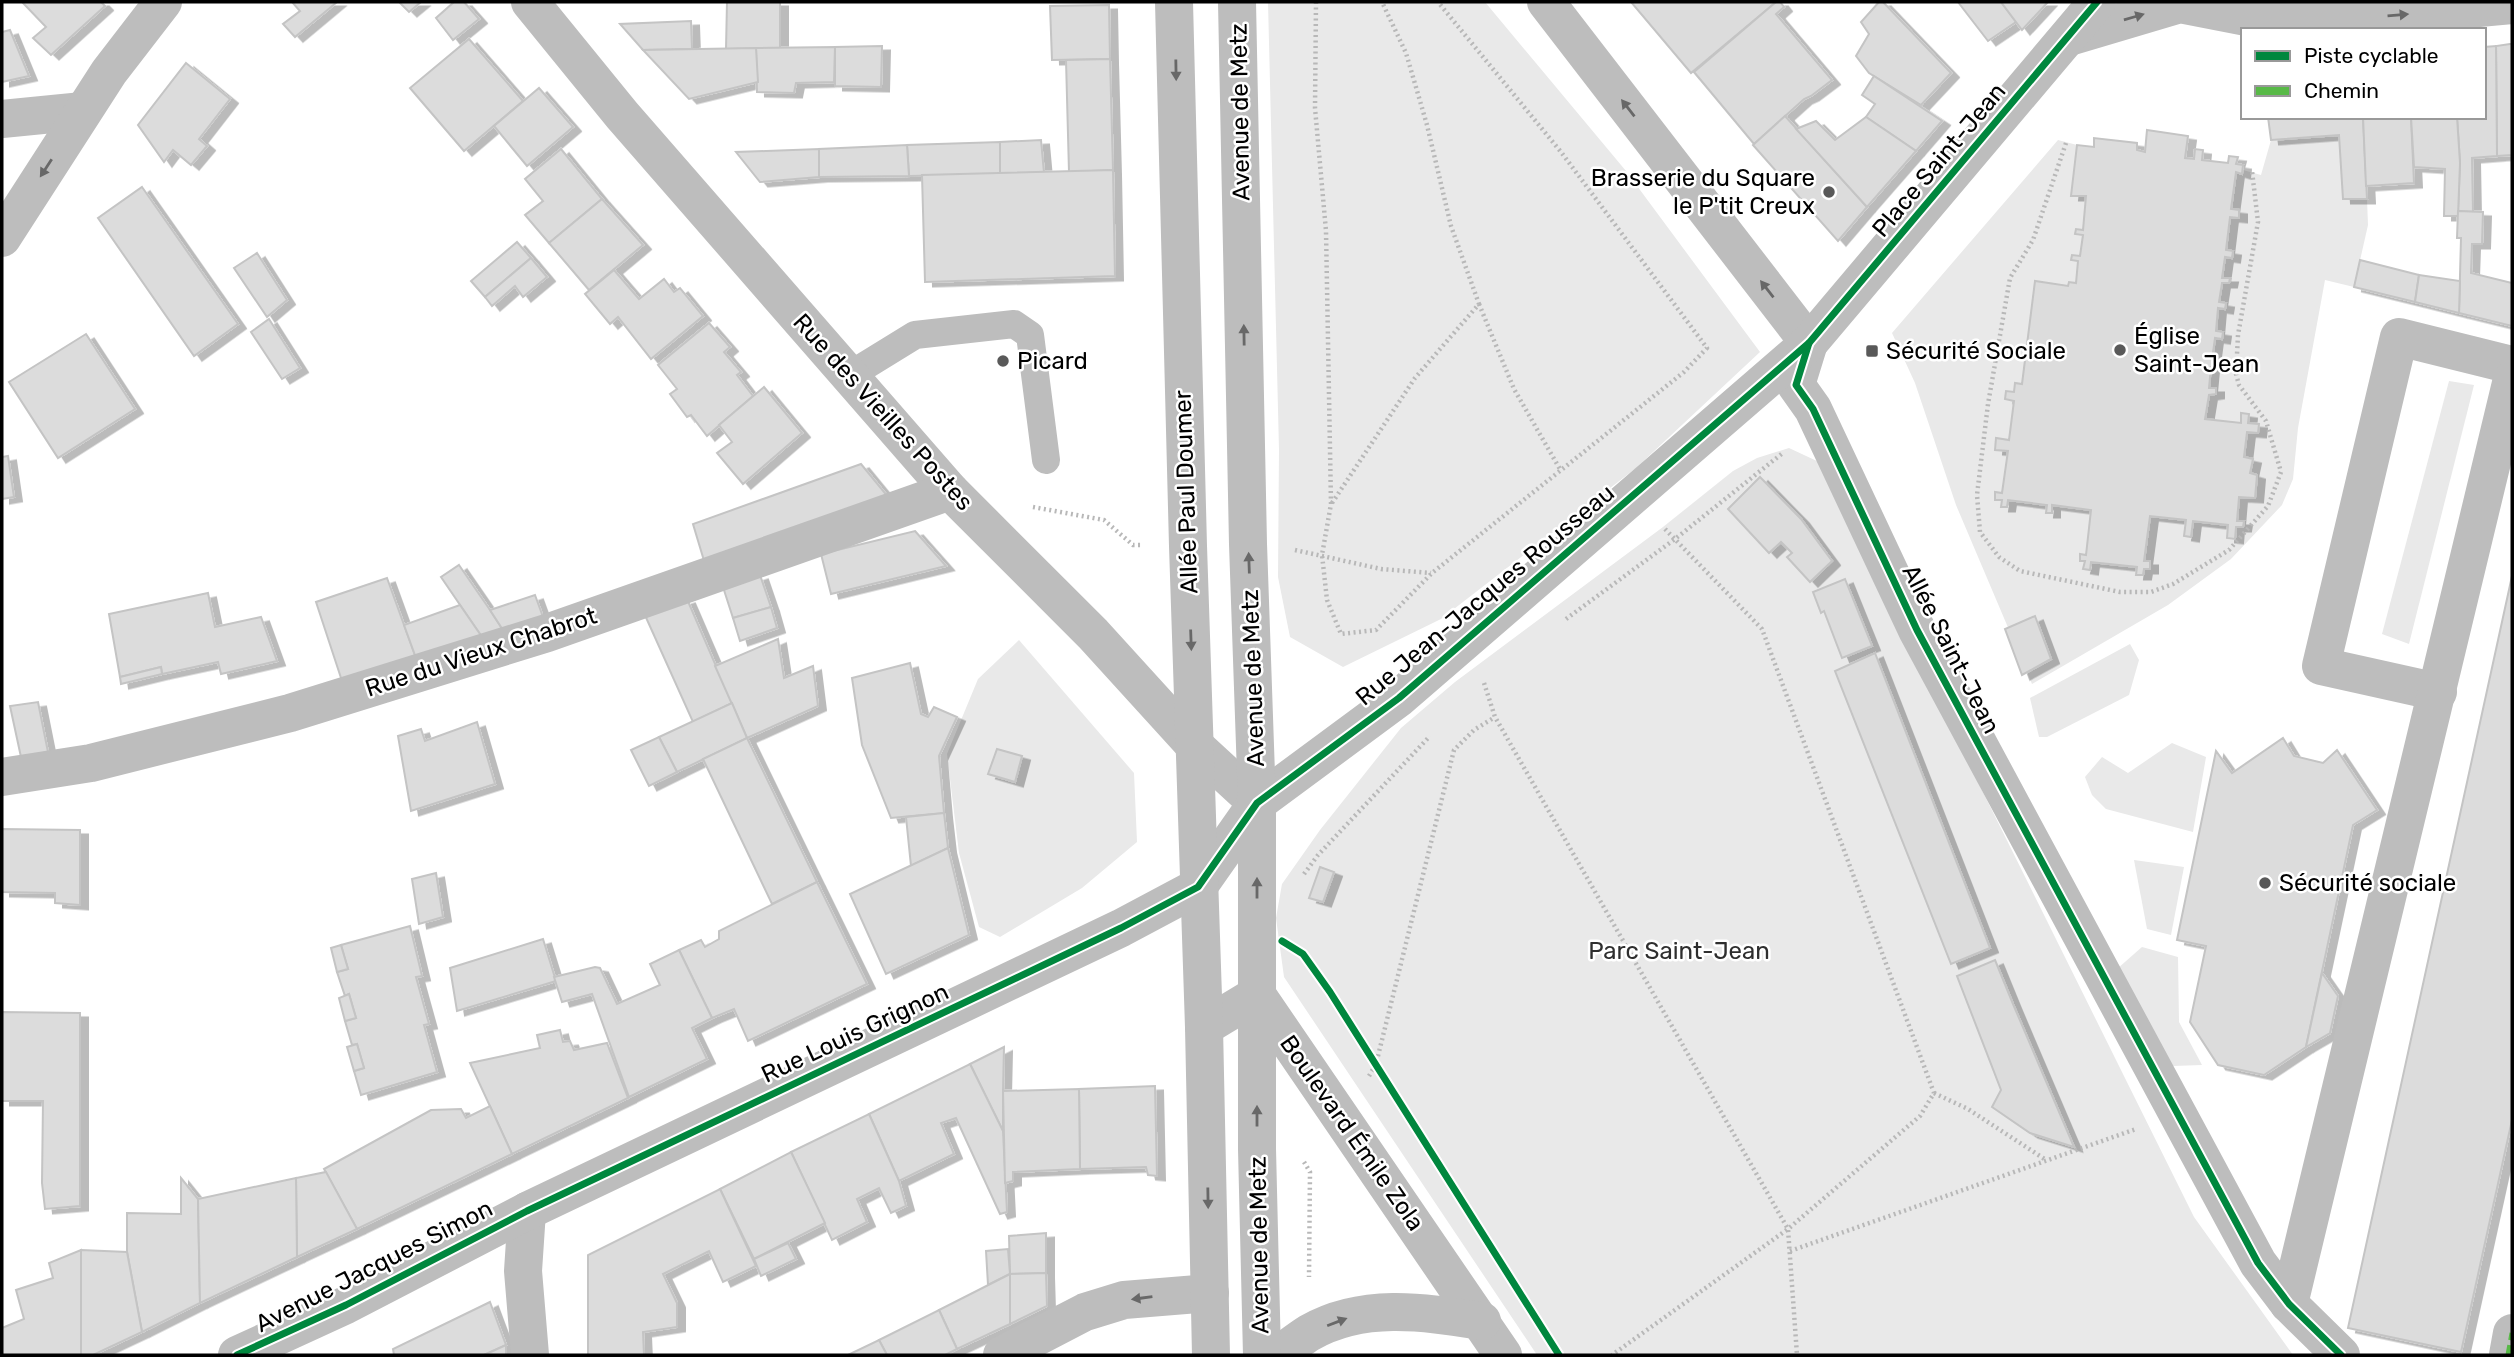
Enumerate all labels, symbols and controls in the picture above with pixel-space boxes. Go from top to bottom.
one-way arrow [2387,10,2409,21]
one-way arrow [2124,12,2145,22]
street label: Avenue de Metz [1224,23,1256,201]
legend [2241,28,2486,119]
text: Piste cyclable [2304,43,2439,68]
one-way arrow [1170,59,1181,81]
street label: Place Saint-Jean [1866,77,2012,243]
text: Chemin [2304,78,2379,103]
one-way arrow [1621,100,1636,118]
one-way arrow [40,159,53,178]
place label: Brasserie du Square le P'tit Creux [1591,164,1815,220]
marker: Brasserie du Square le P'tit Creux [1821,184,1837,200]
one-way arrow [1760,280,1775,298]
street label: Rue des Vieilles Postes [787,308,979,516]
place label: Église Saint-Jean [2134,322,2259,378]
one-way arrow [1238,324,1250,346]
place label: Sécurité Sociale [1886,337,2066,365]
marker: Église Saint-Jean [2112,342,2128,358]
marker: Sécurité Sociale [1864,343,1880,359]
place label: Picard [1017,347,1088,375]
marker: Picard [995,353,1011,369]
street label: Allée Paul Doumer [1168,390,1204,594]
street label: Rue Jean-Jacques Rousseau [1350,479,1620,711]
one-way arrow [1243,551,1254,573]
street label: Allée Saint-Jean [1896,560,2006,738]
street label: Avenue de Metz [1236,589,1270,767]
street label: Rue du Vieux Chabrot [362,601,600,703]
one-way arrow [1185,630,1196,652]
place label: Sécurité sociale [2279,869,2456,897]
marker: Sécurité sociale [2257,875,2273,891]
one-way arrow [1251,877,1263,899]
park label: Parc Saint-Jean [1588,937,1770,965]
street label: Rue Louis Grignon [757,977,953,1089]
street label: Boulevard Émile Zola [1274,1030,1430,1236]
one-way arrow [1251,1104,1263,1126]
street label: Avenue de Metz [1243,1156,1275,1334]
one-way arrow [1202,1187,1213,1209]
street label: Avenue Jacques Simon [251,1194,497,1338]
one-way arrow [1131,1293,1153,1304]
one-way arrow [1327,1316,1348,1327]

